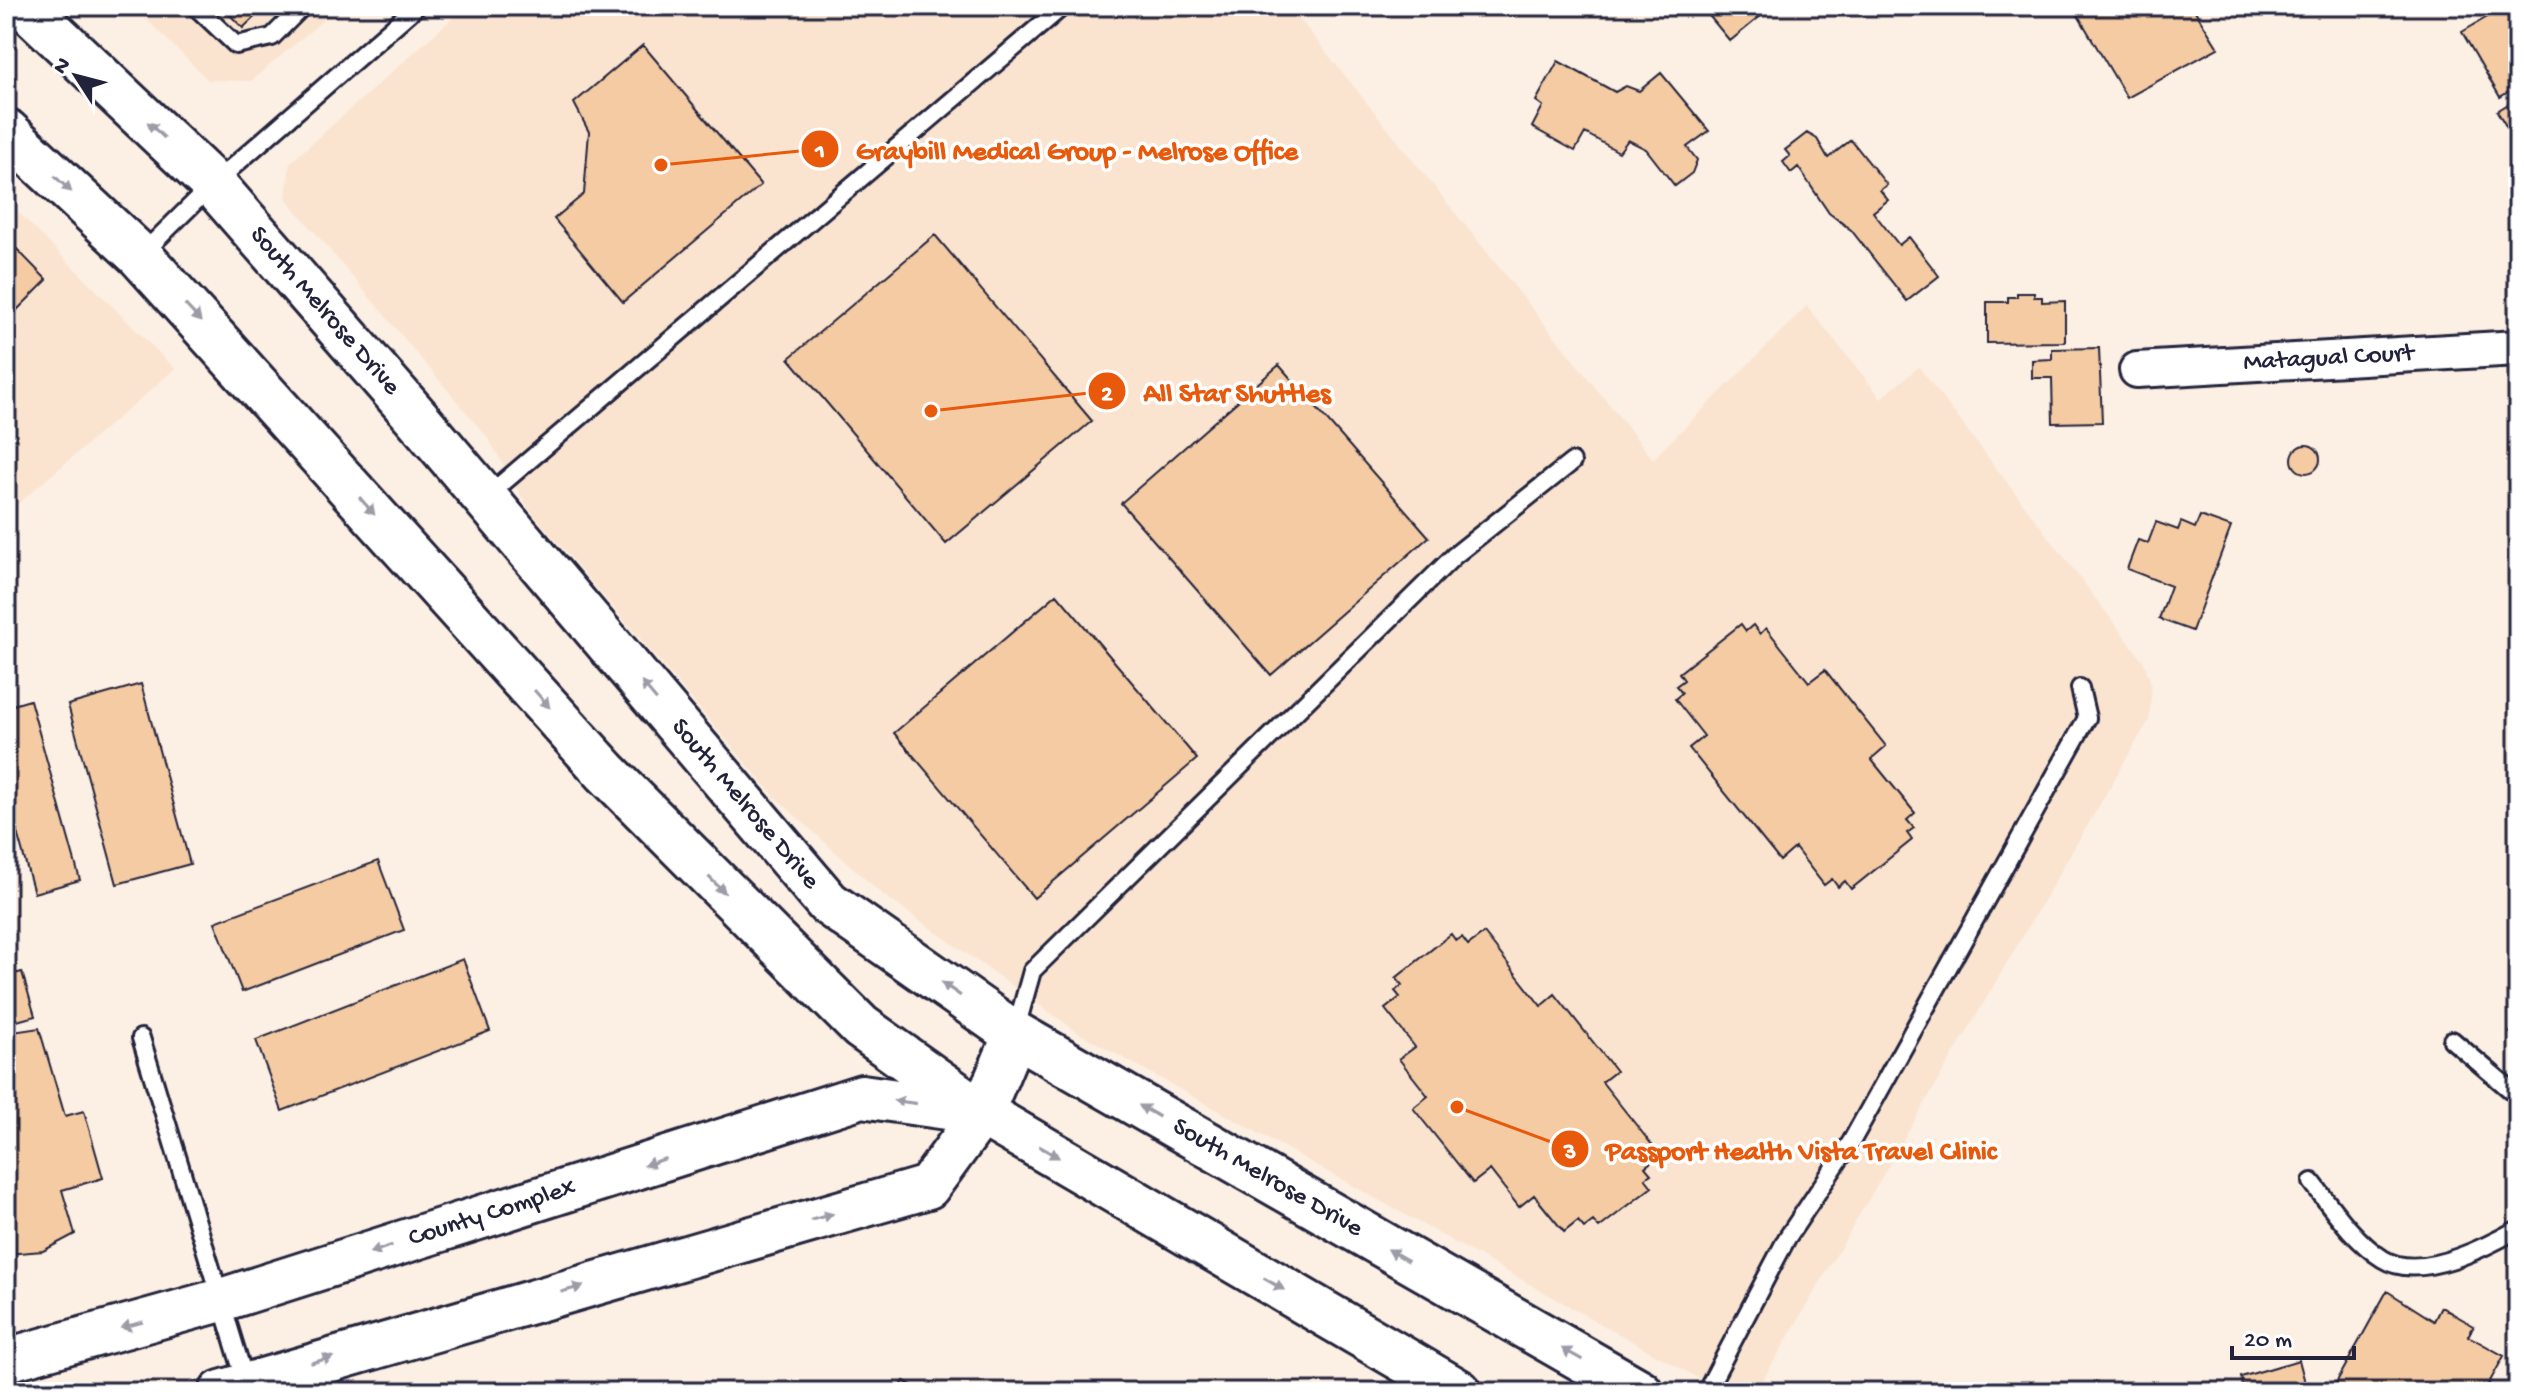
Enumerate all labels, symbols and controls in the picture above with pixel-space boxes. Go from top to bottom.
north arrow [36,36,116,116]
text: N [48,53,78,80]
one-way arrow [147,121,166,140]
callout: Graybill Medical Group - Melrose Office [800,123,1314,175]
text: Graybill Medical Group - Melrose Office [856,137,1300,170]
text: 1 [814,138,825,167]
one-way arrow [54,174,73,192]
street label: South Melrose Drive [242,220,407,403]
one-way arrow [184,303,202,322]
street label: Matagual Court [2243,338,2417,379]
callout: All Star Shuttles [1087,365,1346,417]
text: All Star Shuttles [1143,379,1332,412]
text: 2 [1101,381,1113,410]
one-way arrow [358,496,375,516]
one-way arrow [641,681,658,701]
one-way arrow [533,688,550,708]
street label: South Melrose Drive [664,713,826,897]
one-way arrow [707,875,726,893]
one-way arrow [941,982,962,997]
one-way arrow [892,1095,917,1108]
one-way arrow [1138,1104,1160,1118]
street label: South Melrose Drive [1166,1112,1368,1245]
callout: Passport Health Vista Travel Clinic [1550,1123,2013,1175]
text: Passport Health Vista Travel Clinic [1604,1137,1998,1170]
text: 3 [1563,1139,1576,1168]
one-way arrow [1038,1145,1060,1159]
one-way arrow [643,1156,667,1168]
street label: County Complex [405,1172,580,1255]
one-way arrow [809,1211,834,1223]
one-way arrow [369,1243,393,1256]
one-way arrow [1387,1248,1409,1262]
one-way arrow [1263,1276,1285,1290]
one-way arrow [560,1282,584,1295]
scale bar [2232,1310,2354,1360]
one-way arrow [120,1319,145,1331]
text: 20 m [2244,1327,2292,1356]
one-way arrow [1560,1347,1583,1361]
one-way arrow [309,1354,334,1366]

